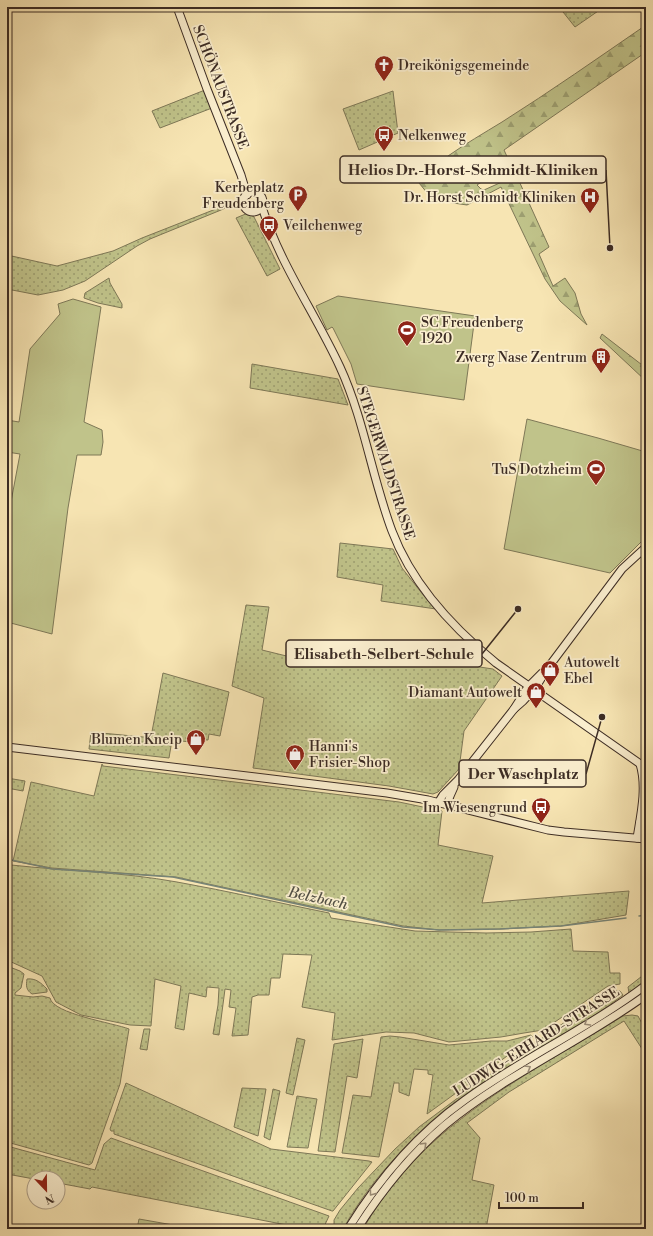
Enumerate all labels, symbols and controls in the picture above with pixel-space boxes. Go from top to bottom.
street label: SCHÖNAUSTRASSE [188,22,254,152]
church icon: Dreikönigsgemeinde [373,54,395,82]
place label: Dreikönigsgemeinde [398,57,529,75]
bus stop icon: Nelkenweg [373,124,395,152]
place label: Nelkenweg [398,127,467,145]
callout: Helios Dr.-Horst-Schmidt-Kliniken [340,156,606,183]
text: Helios Dr.-Horst-Schmidt-Kliniken [348,161,599,180]
place label: Kerbeplatz Freudenberg [202,179,285,213]
parking icon: Kerbeplatz Freudenberg [287,184,309,212]
hospital icon: Dr. Horst Schmidt Kliniken [579,186,601,214]
place label: Dr. Horst Schmidt Kliniken [404,189,577,207]
bus stop icon: Veilchenweg [258,214,280,242]
place label: Veilchenweg [282,217,363,235]
place label: SC Freudenberg 1920 [421,314,524,348]
sports icon: SC Freudenberg 1920 [396,319,418,347]
building icon: Zwerg Nase Zentrum [590,346,612,374]
place label: Zwerg Nase Zentrum [456,349,587,367]
street label: STEGERWALDSTRASSE [352,384,418,542]
sports icon: TuS Dotzheim [585,458,607,486]
place label: TuS Dotzheim [492,461,582,479]
callout: Elisabeth-Selbert-Schule [286,640,482,667]
text: Elisabeth-Selbert-Schule [294,645,474,664]
place label: Autowelt Ebel [563,654,620,688]
shop icon: Autowelt Ebel [539,659,561,687]
shop icon: Diamant Autowelt [525,681,547,709]
place label: Diamant Autowelt [408,684,522,702]
shop icon: Blumen Kneip [185,728,207,756]
place label: Blumen Kneip [90,731,182,749]
place label: Hanni's Frisier-Shop [309,738,390,772]
shop icon: Hanni's Frisier-Shop [284,743,306,771]
callout: Der Waschplatz [459,760,586,787]
text: Der Waschplatz [468,765,578,784]
bus stop icon: Im Wiesengrund [530,796,552,824]
place label: Im Wiesengrund [423,799,527,817]
water label: Belzbach [285,883,350,914]
street label: LUDWIG-ERHARD-STRASSE [450,983,623,1101]
one-way arrow [584,1019,591,1026]
one-way arrow [524,1066,531,1073]
one-way arrow [419,1142,427,1150]
north arrow [26,1170,66,1210]
scale bar [499,1184,583,1210]
one-way arrow [369,1189,377,1196]
text: N [42,1190,56,1207]
text: 100 m [505,1191,539,1206]

